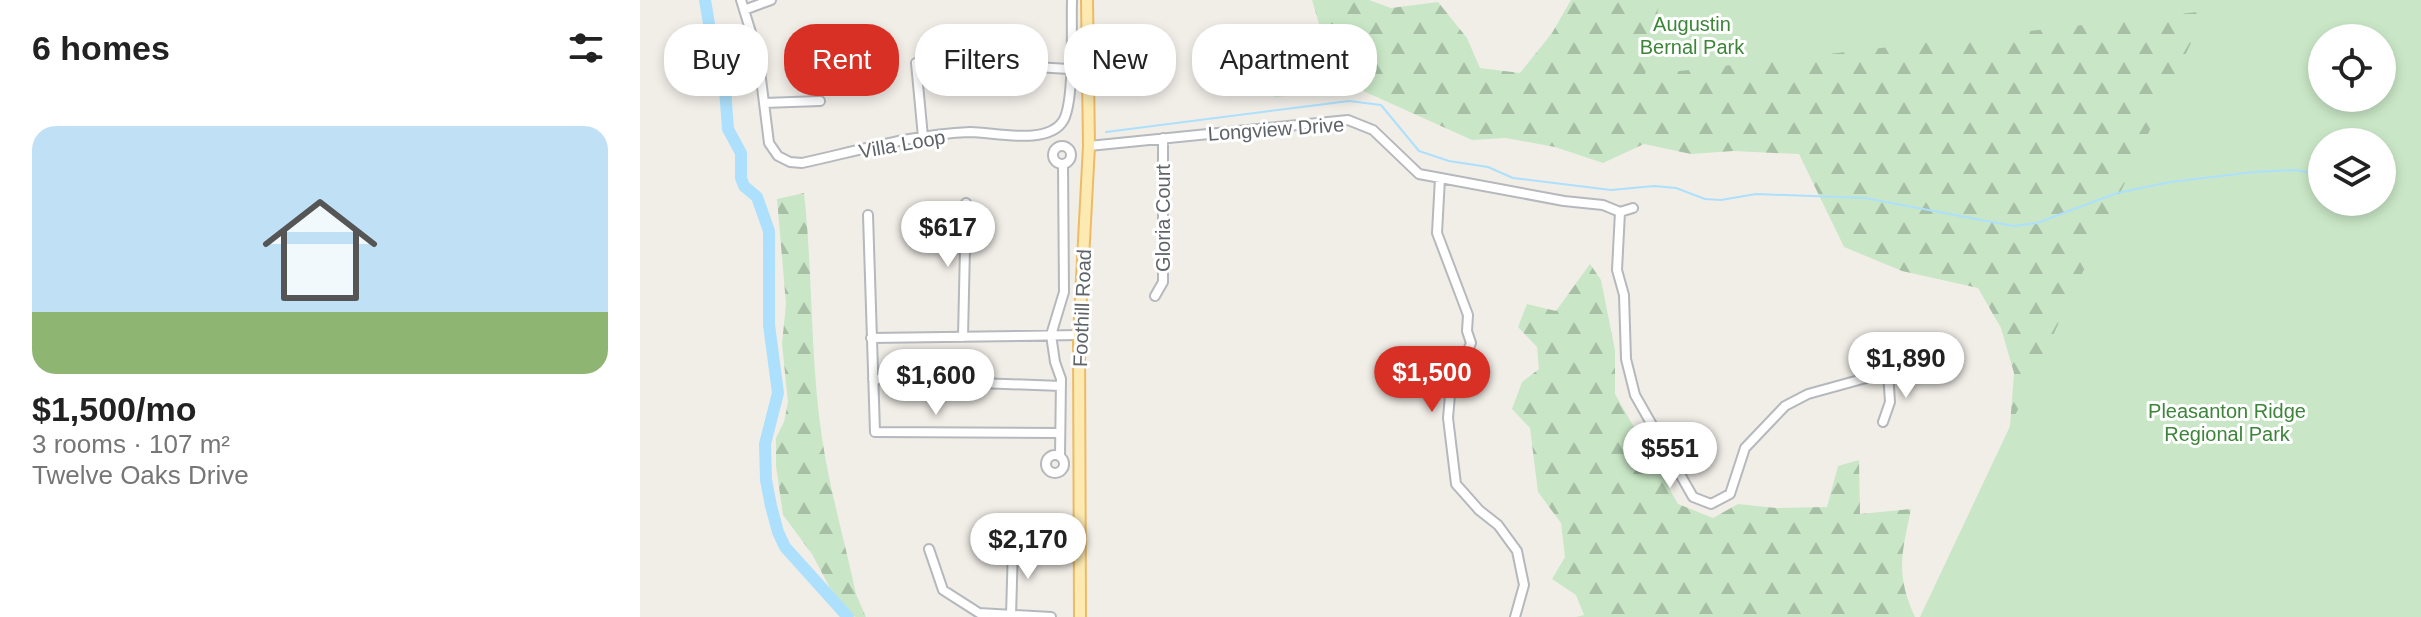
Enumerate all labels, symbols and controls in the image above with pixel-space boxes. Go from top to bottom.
park label: Augustin Bernal Park [1640,13,1745,58]
chip: Buy [664,24,768,96]
chip: Rent [784,24,899,96]
chip: Filters [915,24,1048,96]
chip: New [1064,24,1176,96]
chip: Apartment [1192,24,1377,96]
map controls [2308,24,2396,216]
button: locate [2308,24,2396,112]
icon: filters [564,26,608,70]
text: 6 homes [32,29,170,67]
street label: Longview Drive [1207,113,1345,145]
street label: Villa Loop [857,126,947,162]
button: layers [2308,128,2396,216]
street label: Gloria Court [1152,164,1174,272]
icon: home [248,178,392,322]
pin: $617 [901,201,995,269]
text: $617 [919,212,977,242]
street label: Foothill Road [1069,249,1095,367]
pin: $1,890 [1841,332,1971,400]
text: $1,890 [1866,343,1946,373]
pin: $1,500 [1367,346,1497,414]
pin: $1,600 [871,349,1001,417]
text: $1,500 [1392,357,1472,387]
text: $1,600 [896,360,976,390]
text: $1,500/mo [32,390,196,428]
park label: Pleasanton Ridge Regional Park [2148,400,2306,445]
pin: $551 [1623,422,1717,490]
text: 3 rooms · 107 m² [32,429,230,459]
text: $551 [1641,433,1699,463]
text: Twelve Oaks Drive [32,460,249,490]
pin: $2,170 [963,513,1093,581]
text: $2,170 [988,524,1068,554]

